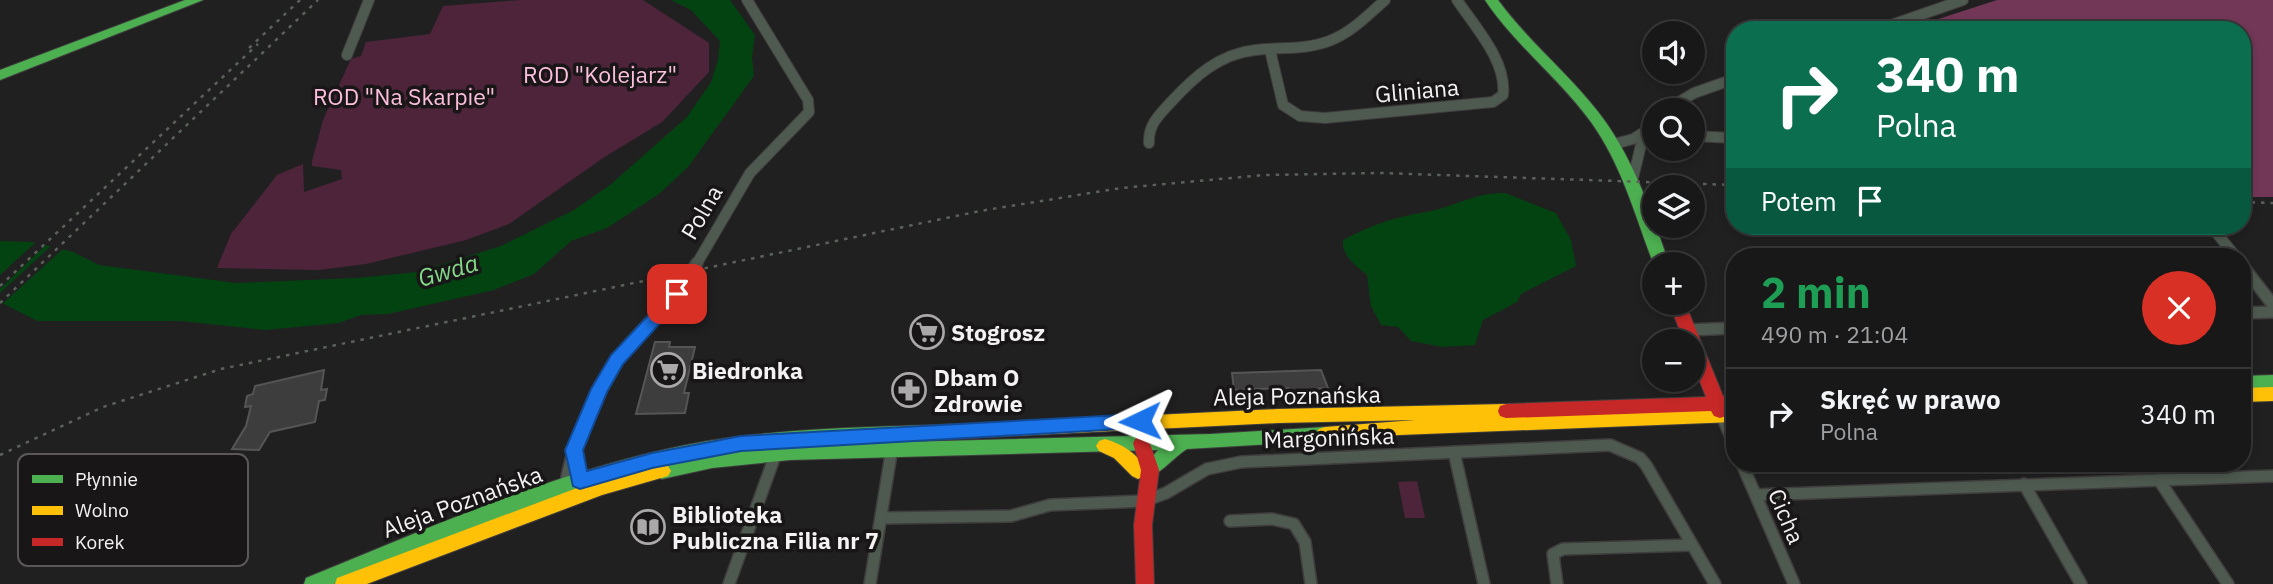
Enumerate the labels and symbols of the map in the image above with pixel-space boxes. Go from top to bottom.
park label: ROD "Kolejarz" [523,59,677,89]
street label: Gliniana [1374,71,1460,109]
park label: ROD "Na Skarpie" [313,81,495,111]
street label: Polna [674,179,728,245]
water label: Gwda [414,246,482,294]
pin [647,264,707,324]
supermarket icon: Stogrosz [908,313,946,351]
place label: Stogrosz [951,317,1045,347]
supermarket icon: Biedronka [649,351,687,389]
place label: Biedronka [692,355,803,385]
place label: Dbam O Zdrowie [934,362,1023,418]
pharmacy icon: Dbam O Zdrowie [890,371,928,409]
street label: Aleja Poznańska [1213,379,1381,411]
position arrow [1103,384,1177,458]
street label: Margonińska [1263,420,1395,454]
legend [18,454,248,566]
street label: Aleja Poznańska [378,458,546,544]
text: Płynnie [75,467,138,491]
street label: Cicha [1762,484,1812,548]
text: Wolno [75,498,129,522]
place label: Biblioteka Publiczna Filia nr 7 [672,499,879,555]
library icon: Biblioteka Publiczna Filia nr 7 [629,508,667,546]
text: Korek [75,530,125,554]

